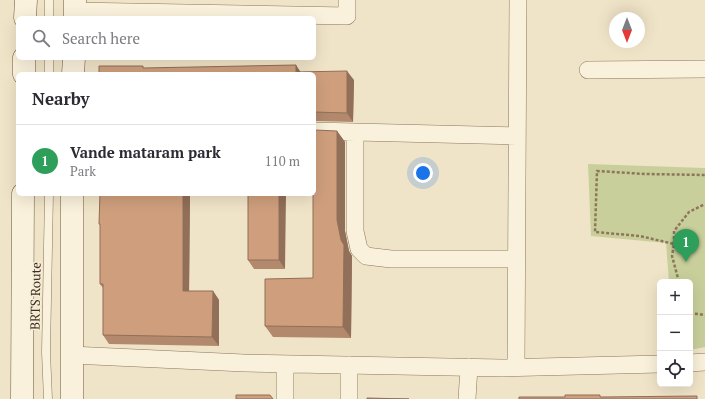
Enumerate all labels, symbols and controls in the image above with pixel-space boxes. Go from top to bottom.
north arrow [609,12,645,48]
search box [16,16,316,60]
icon: search [30,27,52,49]
text: Search here [62,28,140,48]
text: Nearby [32,87,90,110]
text: Vande mataram park [70,142,221,162]
text: 1 [41,152,49,170]
text: 110 m [265,152,300,170]
text: Park [70,162,96,180]
your location [413,163,433,183]
pin: 1 [673,229,699,262]
street label: BRTS Route [25,262,45,330]
map controls [657,279,693,387]
button: + [657,279,693,315]
button: − [657,315,693,351]
button: locate [657,351,693,387]

